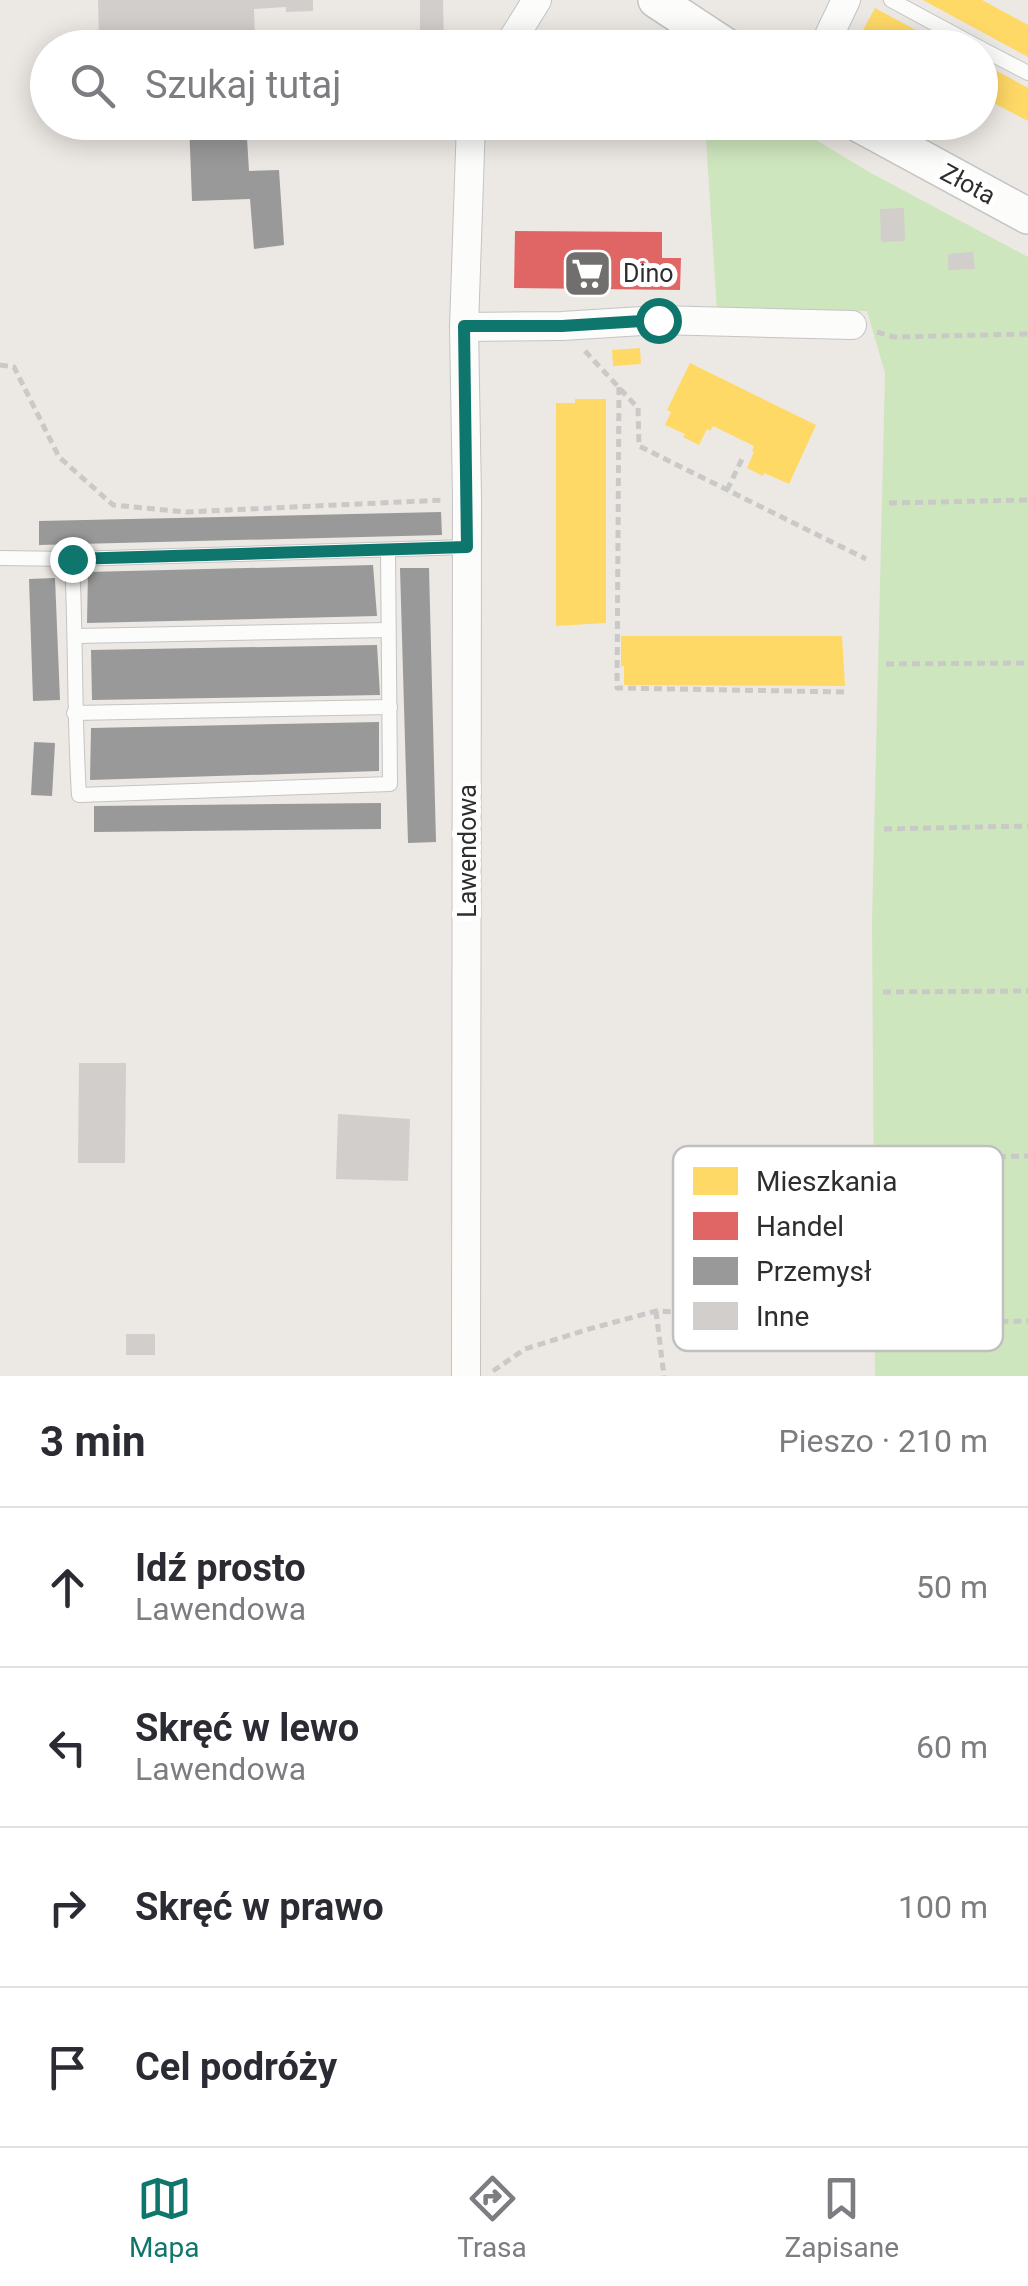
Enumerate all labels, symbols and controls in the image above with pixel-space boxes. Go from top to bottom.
search box [30,30,998,140]
icon: search [65,58,120,113]
text: Szukaj tutaj [145,63,341,107]
street label: Złota [936,158,1000,210]
supermarket icon: Dino [562,247,614,299]
place label: Dino [623,259,674,288]
route start [636,298,682,344]
route end [50,537,96,583]
street label: Lawendowa [453,784,482,918]
legend [673,1146,1003,1351]
text: Mieszkania [756,1165,897,1198]
text: Handel [756,1210,844,1243]
text: Przemysł [756,1255,872,1288]
text: Inne [756,1300,809,1333]
text: 3 min [40,1417,146,1466]
text: Pieszo · 210 m [778,1422,988,1460]
text: Idź prosto [135,1546,306,1590]
icon: ahead [40,1560,95,1615]
text: 50 m [916,1568,988,1606]
text: Lawendowa [135,1590,306,1628]
text: Skręć w lewo [135,1706,359,1750]
icon: left [40,1720,95,1775]
text: 60 m [916,1728,988,1766]
text: Lawendowa [135,1750,306,1788]
icon: right [40,1880,95,1935]
text: Skręć w prawo [135,1885,384,1929]
text: 100 m [898,1888,988,1926]
icon: arrive [40,2040,95,2095]
text: Cel podróży [135,2045,337,2089]
tab: Mapa [129,2171,200,2264]
tab: Trasa [457,2171,527,2264]
tab: Zapisane [785,2171,899,2264]

